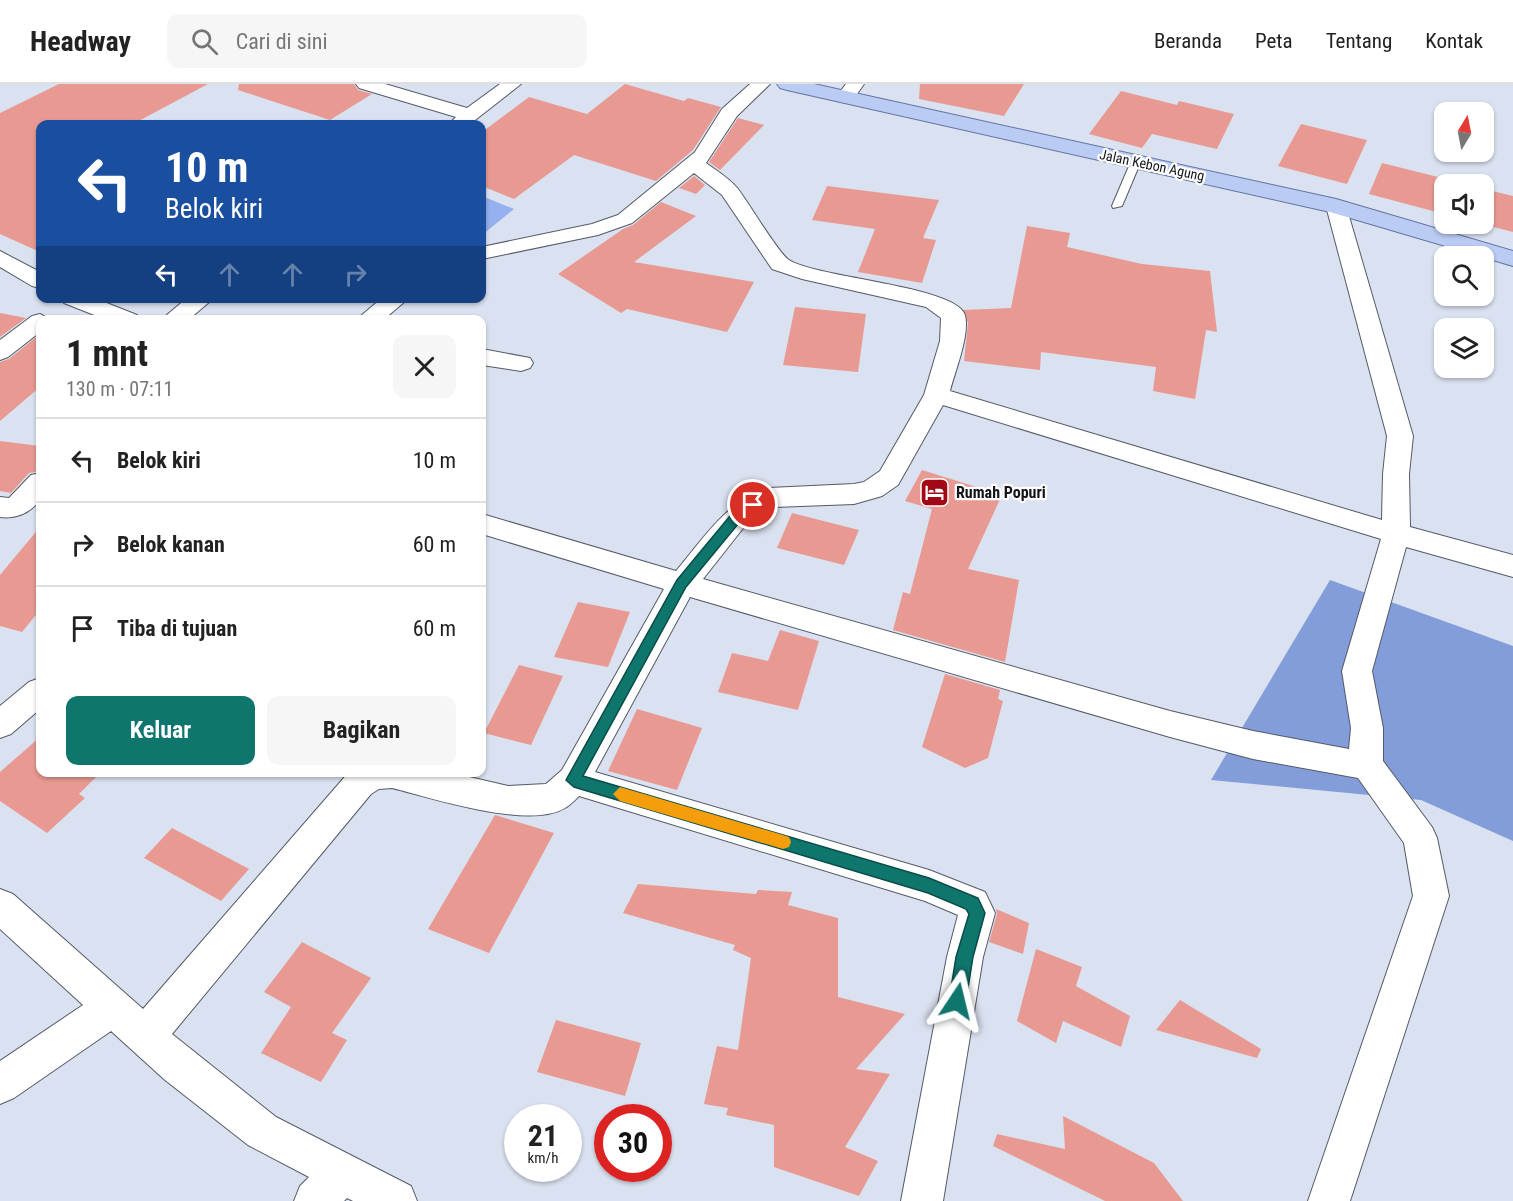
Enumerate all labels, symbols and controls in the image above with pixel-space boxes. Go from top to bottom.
search box [167,14,587,68]
text: Headway [30,25,131,58]
icon: search [188,25,221,58]
text: Cari di sini [236,29,327,54]
text: Beranda [1154,29,1222,53]
text: Peta [1255,29,1293,53]
text: Tentang [1326,29,1392,53]
text: Kontak [1425,29,1483,53]
north arrow [1434,102,1494,162]
map controls [1434,102,1494,378]
text: 10 m [165,143,248,192]
icon: left [66,144,144,222]
street label: Jalan Kebon Agung [1098,146,1206,184]
button: sound [1434,174,1494,234]
text: Belok kiri [165,193,263,225]
button: search [1434,246,1494,306]
icon: left [150,258,183,291]
icon: ahead [213,258,246,291]
icon: ahead [276,258,309,291]
icon: right [339,258,372,291]
button: layers [1434,318,1494,378]
text: 1 mnt [66,333,148,375]
button: close [393,335,456,398]
text: 130 m · 07:11 [66,377,173,401]
icon: left [66,444,99,477]
text: Belok kiri [117,448,201,473]
text: 10 m [413,448,456,473]
hotel icon: Rumah Popuri [919,476,951,508]
pin [727,479,778,530]
place label: Rumah Popuri [956,483,1046,502]
icon: arrive [736,488,769,521]
icon: right [66,528,99,561]
text: Belok kanan [117,532,225,557]
text: 60 m [413,532,456,557]
icon: arrive [66,612,99,645]
text: Tiba di tujuan [117,616,237,641]
text: 60 m [413,616,456,641]
button: Keluar [66,696,255,765]
button: Bagikan [267,696,456,765]
position arrow [925,969,989,1033]
speed limit sign: 30 [594,1104,672,1182]
text: 21 [528,1118,558,1153]
text: km/h [528,1149,558,1167]

